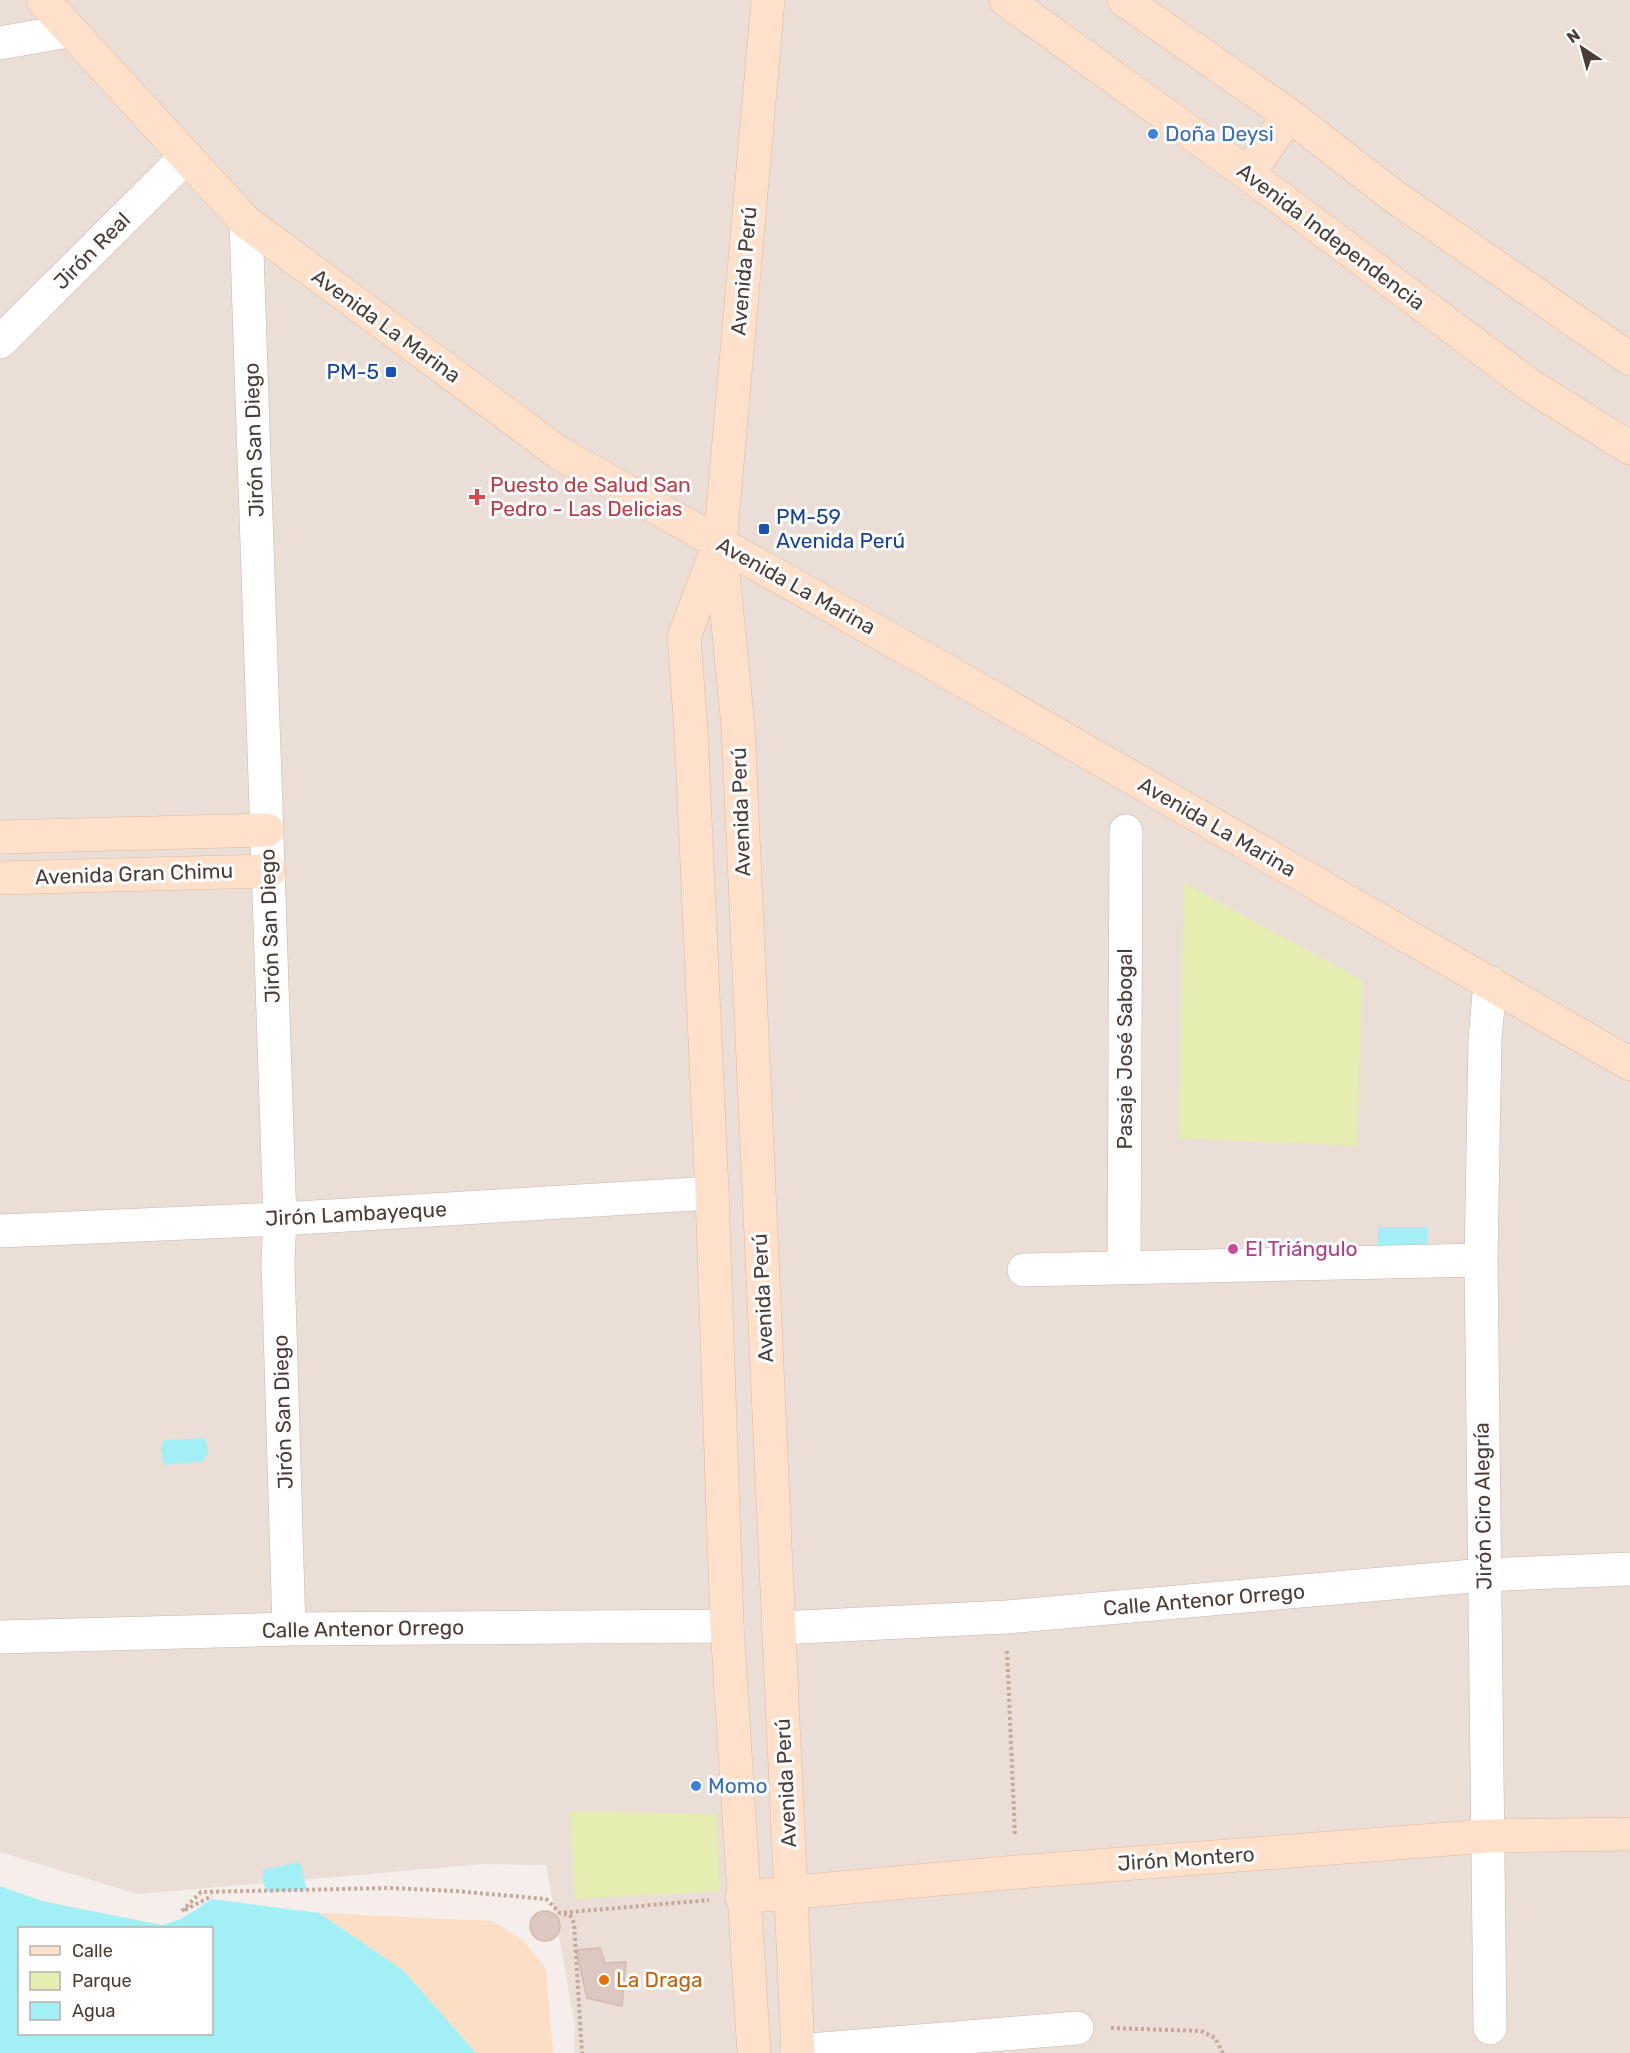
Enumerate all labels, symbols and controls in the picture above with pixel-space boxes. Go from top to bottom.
north arrow [1552,18,1612,78]
text: N [1563,25,1584,47]
place label: Doña Deysi [1165,121,1274,146]
marker: Doña Deysi [1146,127,1160,141]
street label: Avenida Independencia [1233,158,1430,315]
street label: Avenida Perú [725,206,762,336]
street label: Jirón Real [48,207,135,294]
street label: Avenida La Marina [307,263,466,388]
place label: PM-5 [327,359,379,384]
street label: Jirón San Diego [238,362,269,518]
marker: PM-5 [384,365,398,379]
place label: Puesto de Salud San Pedro - Las Delicias [490,472,691,521]
marker: Puesto de Salud San Pedro - Las Delicias [468,488,486,506]
place label: PM-59 Avenida Perú [776,504,905,553]
marker: PM-59 Avenida Perú [757,522,771,536]
street label: Avenida La Marina [712,532,880,640]
street label: Avenida Perú [726,747,755,877]
street label: Avenida La Marina [1134,771,1300,882]
street label: Jirón San Diego [254,848,285,1004]
street label: Avenida Gran Chimu [35,858,233,889]
street label: Pasaje José Sabogal [1112,948,1137,1150]
street label: Jirón Lambayeque [264,1196,447,1231]
street label: Avenida Perú [747,1233,778,1363]
place label: El Triángulo [1245,1236,1358,1261]
marker: El Triángulo [1226,1242,1240,1256]
street label: Jirón San Diego [267,1334,298,1490]
street label: Jirón Ciro Alegría [1469,1422,1496,1590]
street label: Calle Antenor Orrego [1102,1578,1306,1621]
street label: Calle Antenor Orrego [262,1614,464,1643]
street label: Avenida Perú [770,1718,801,1848]
place label: Momo [708,1773,767,1798]
marker: Momo [689,1779,703,1793]
street label: Jirón Montero [1117,1841,1255,1876]
legend [18,1927,213,2035]
text: Calle [72,1940,113,1962]
place label: La Draga [616,1967,703,1992]
text: Parque [72,1970,132,1992]
marker: La Draga [597,1973,611,1987]
text: Agua [72,2000,115,2022]

